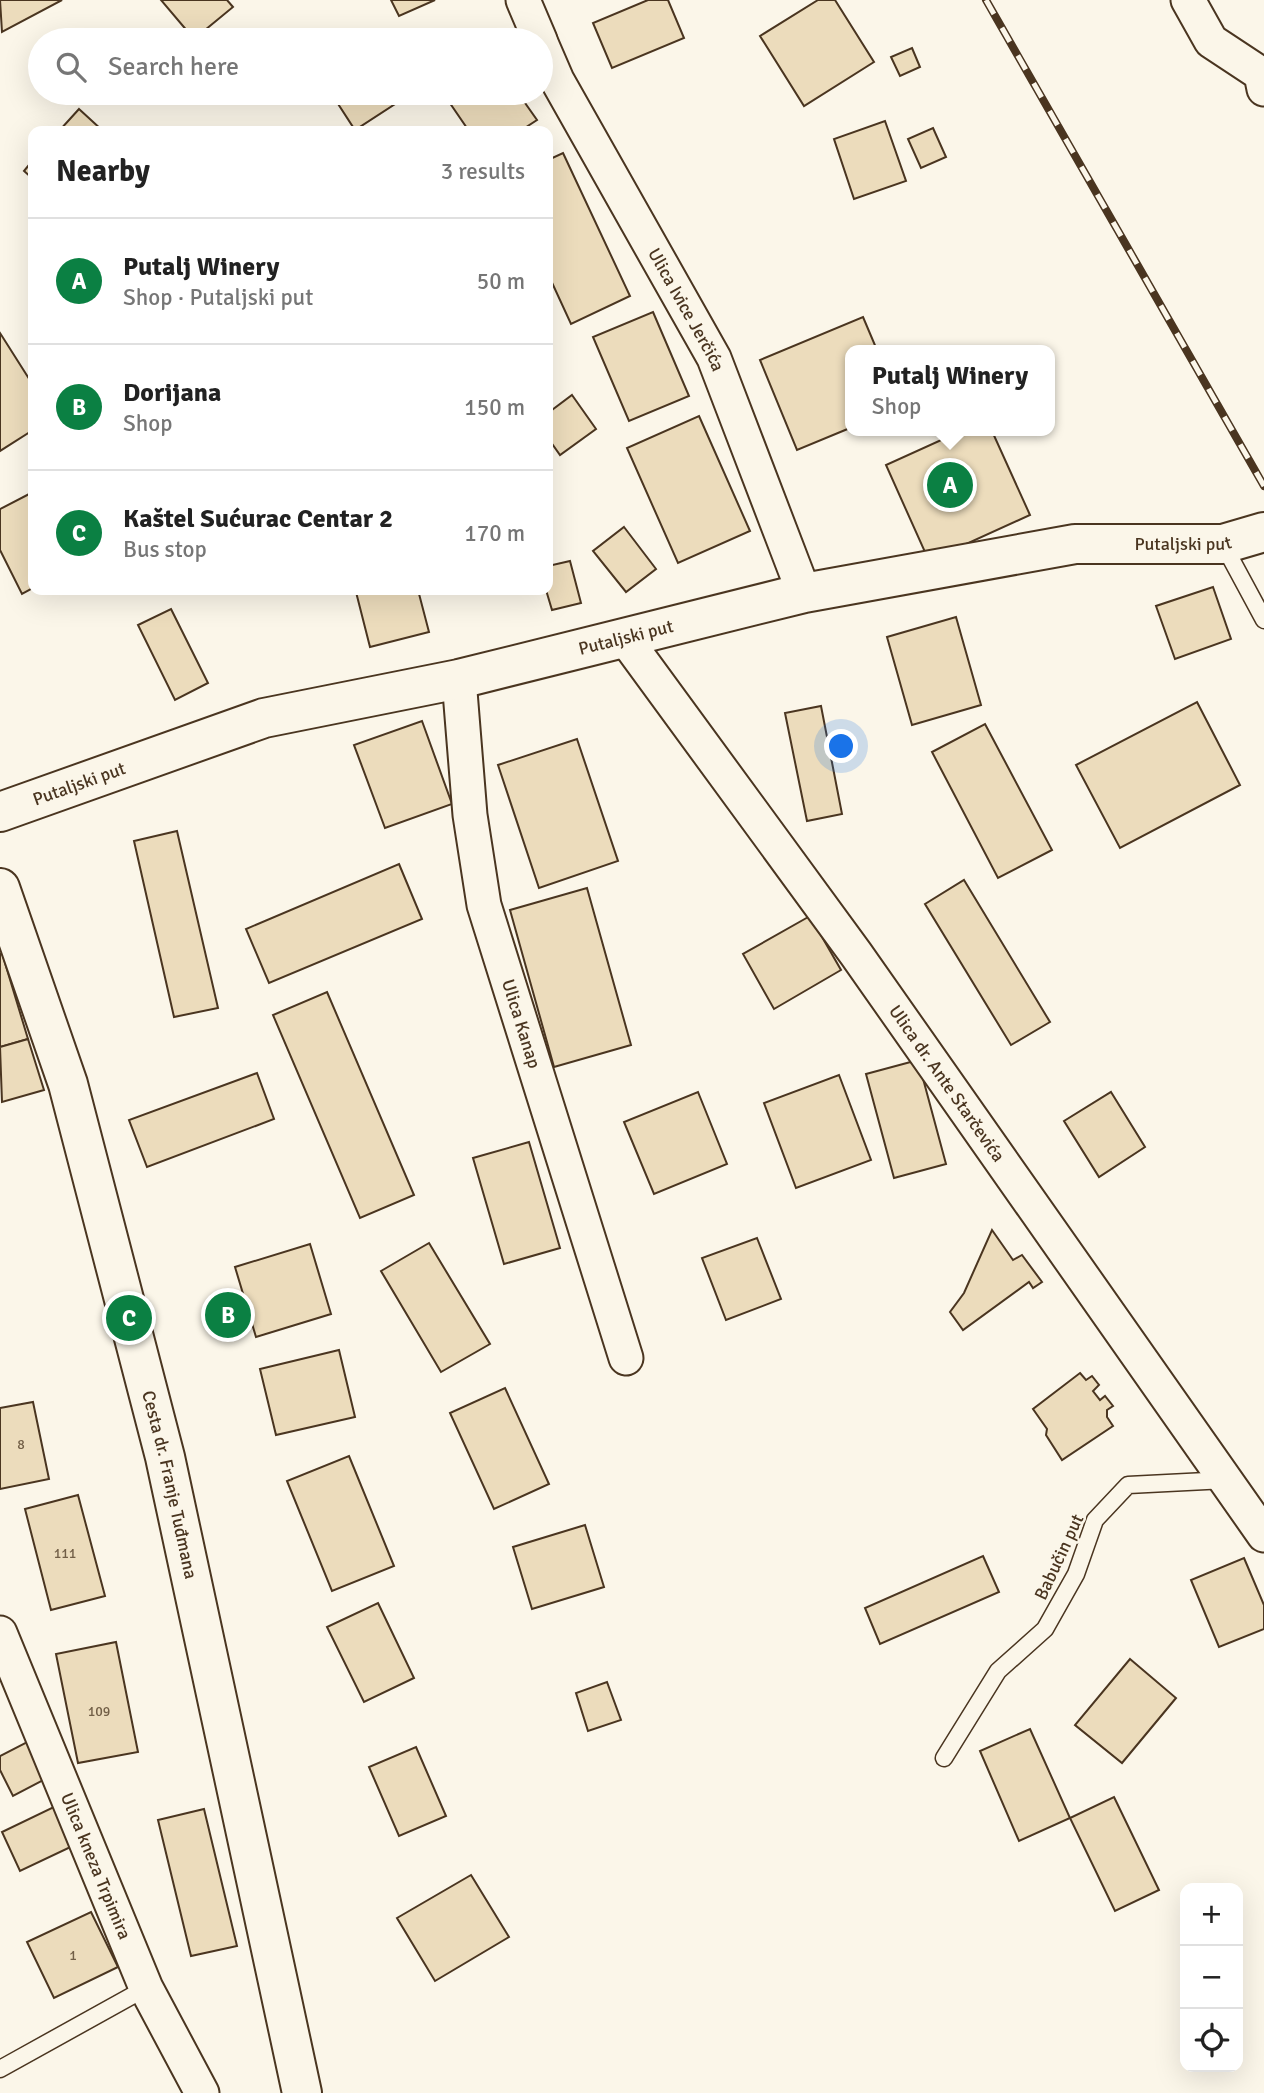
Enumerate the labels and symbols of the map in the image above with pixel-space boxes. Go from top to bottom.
street label: Ulica Ivice Jerčića [643,244,729,374]
pin: A [927,459,973,511]
street label: Putaljski put [1134,531,1234,555]
street label: Putaljski put [576,615,675,660]
your location [824,729,858,763]
street label: Putaljski put [30,757,128,810]
street label: Ulica Kanap [497,977,546,1071]
street label: Ulica dr. Ante Starčevića [884,1001,1010,1166]
pin: B [205,1289,251,1341]
pin: C [106,1292,152,1344]
street label: Cesta dr. Franje Tuđmana [137,1388,202,1581]
house number: 8 [17,1436,25,1453]
street label: Babučin put [1030,1511,1088,1603]
house number: 111 [54,1545,76,1562]
house number: 109 [88,1703,110,1720]
street label: Ulica kneza Trpimira [56,1789,136,1943]
house number: 1 [69,1947,77,1964]

